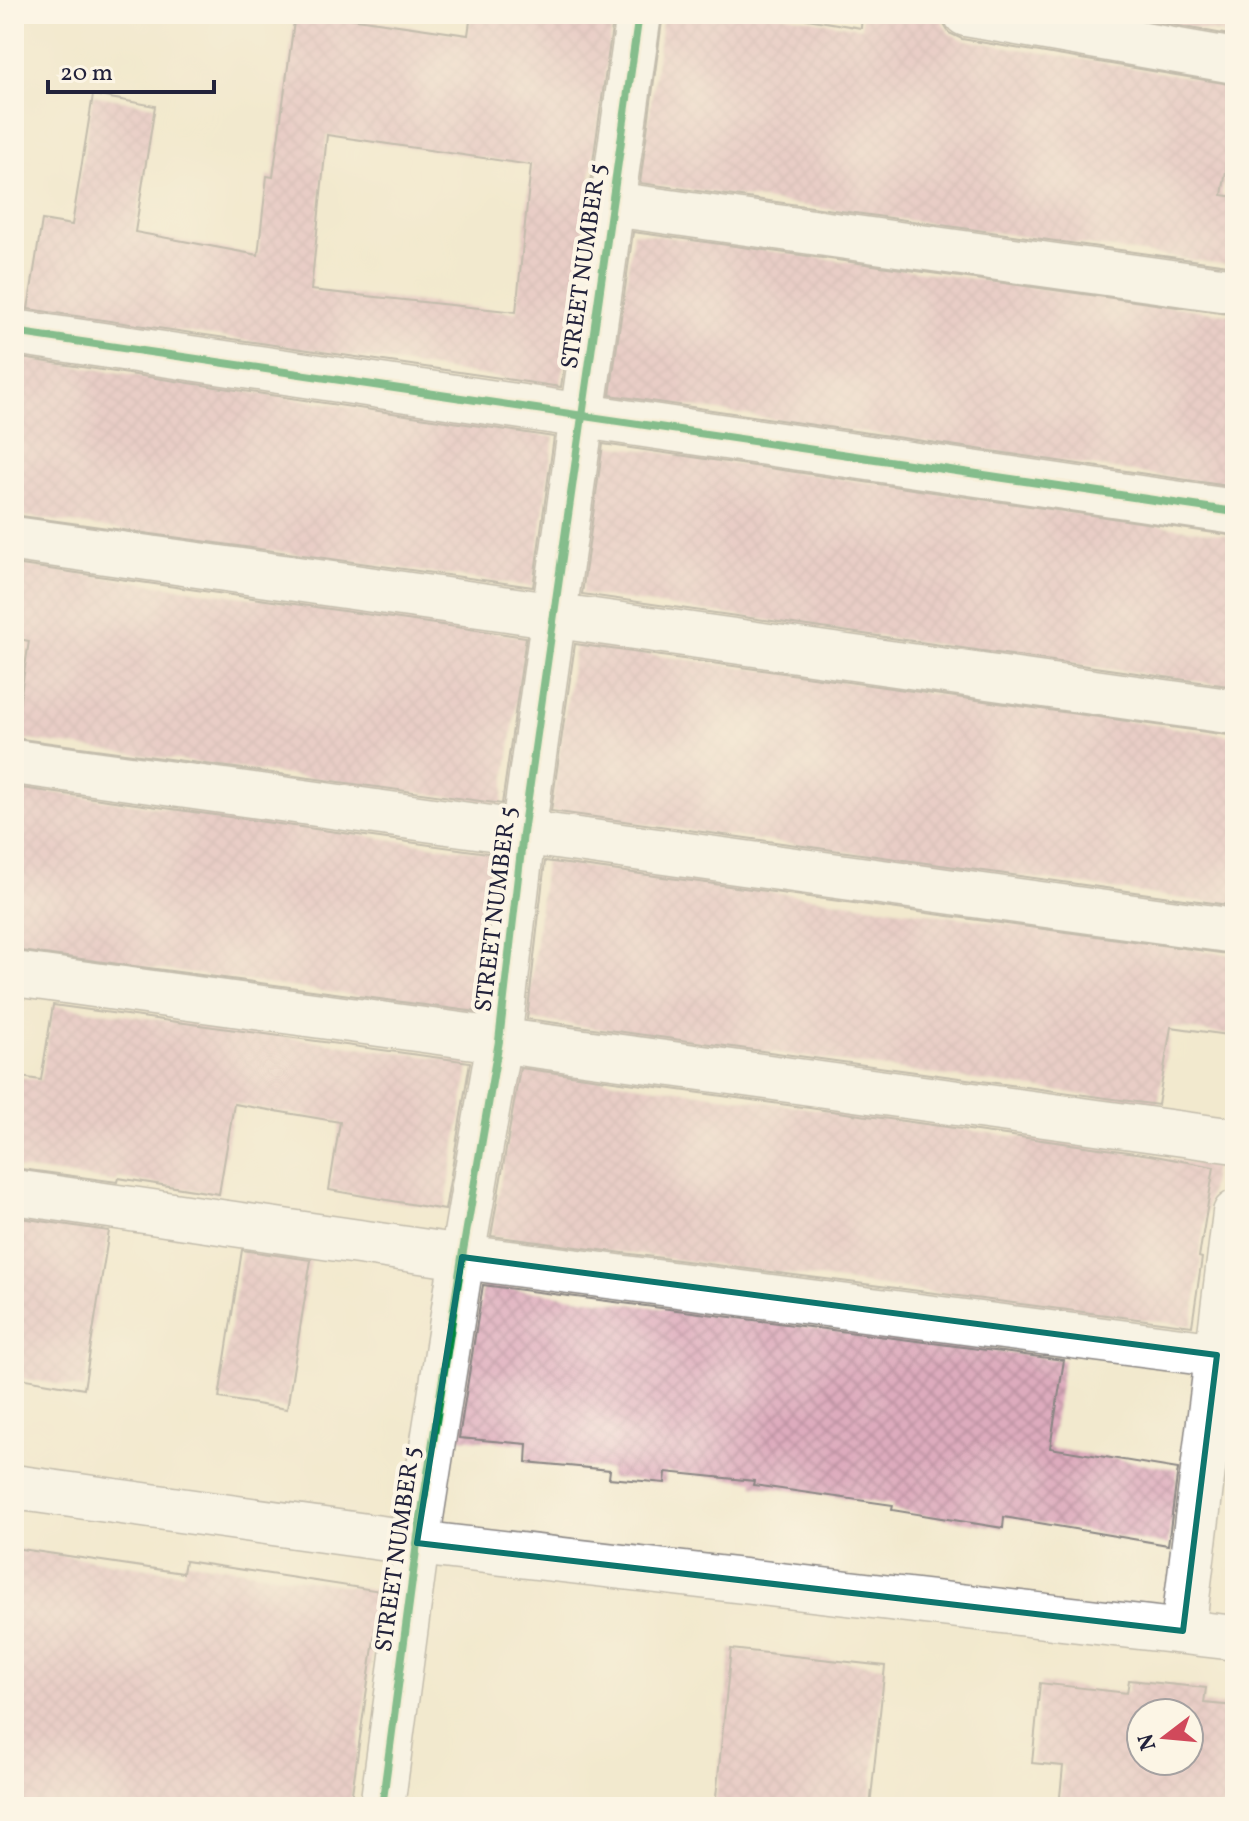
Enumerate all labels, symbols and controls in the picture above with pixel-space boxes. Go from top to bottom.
scale bar [48,44,214,94]
text: 20 m [60,57,113,91]
street label: STREET NUMBER 5 [554,161,616,371]
street label: STREET NUMBER 5 [467,804,526,1014]
street label: STREET NUMBER 5 [368,1444,430,1654]
north arrow [1125,1697,1205,1777]
text: N [1131,1730,1165,1754]

